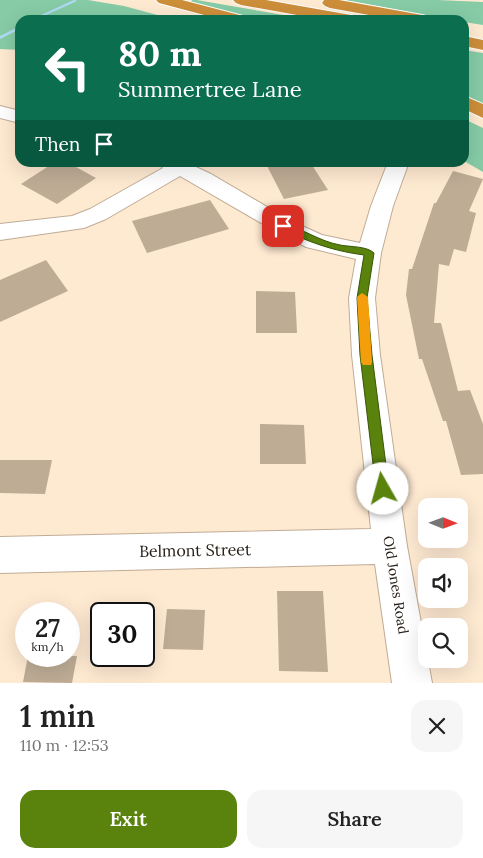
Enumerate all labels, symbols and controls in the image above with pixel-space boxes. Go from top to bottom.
text: 80 m [118,31,202,76]
icon: left [35,35,100,100]
text: Summertree Lane [118,75,302,103]
icon: arrive [90,130,118,158]
text: Then [35,132,80,156]
pin [262,205,304,247]
icon: arrive [269,212,297,240]
position arrow [356,462,408,514]
north arrow [418,498,468,548]
map controls [418,498,468,668]
street label: Old Jones Road [379,535,413,635]
street label: Belmont Street [139,539,252,561]
button: sound [418,558,468,608]
speed limit sign: 30 [90,602,155,667]
text: 27 [35,612,60,644]
button: search [418,618,468,668]
text: km/h [31,639,64,654]
text: 1 min [20,697,95,735]
button: close [411,700,463,752]
text: 110 m · 12:53 [20,735,109,755]
button: Exit [20,790,237,848]
button: Share [247,790,463,848]

